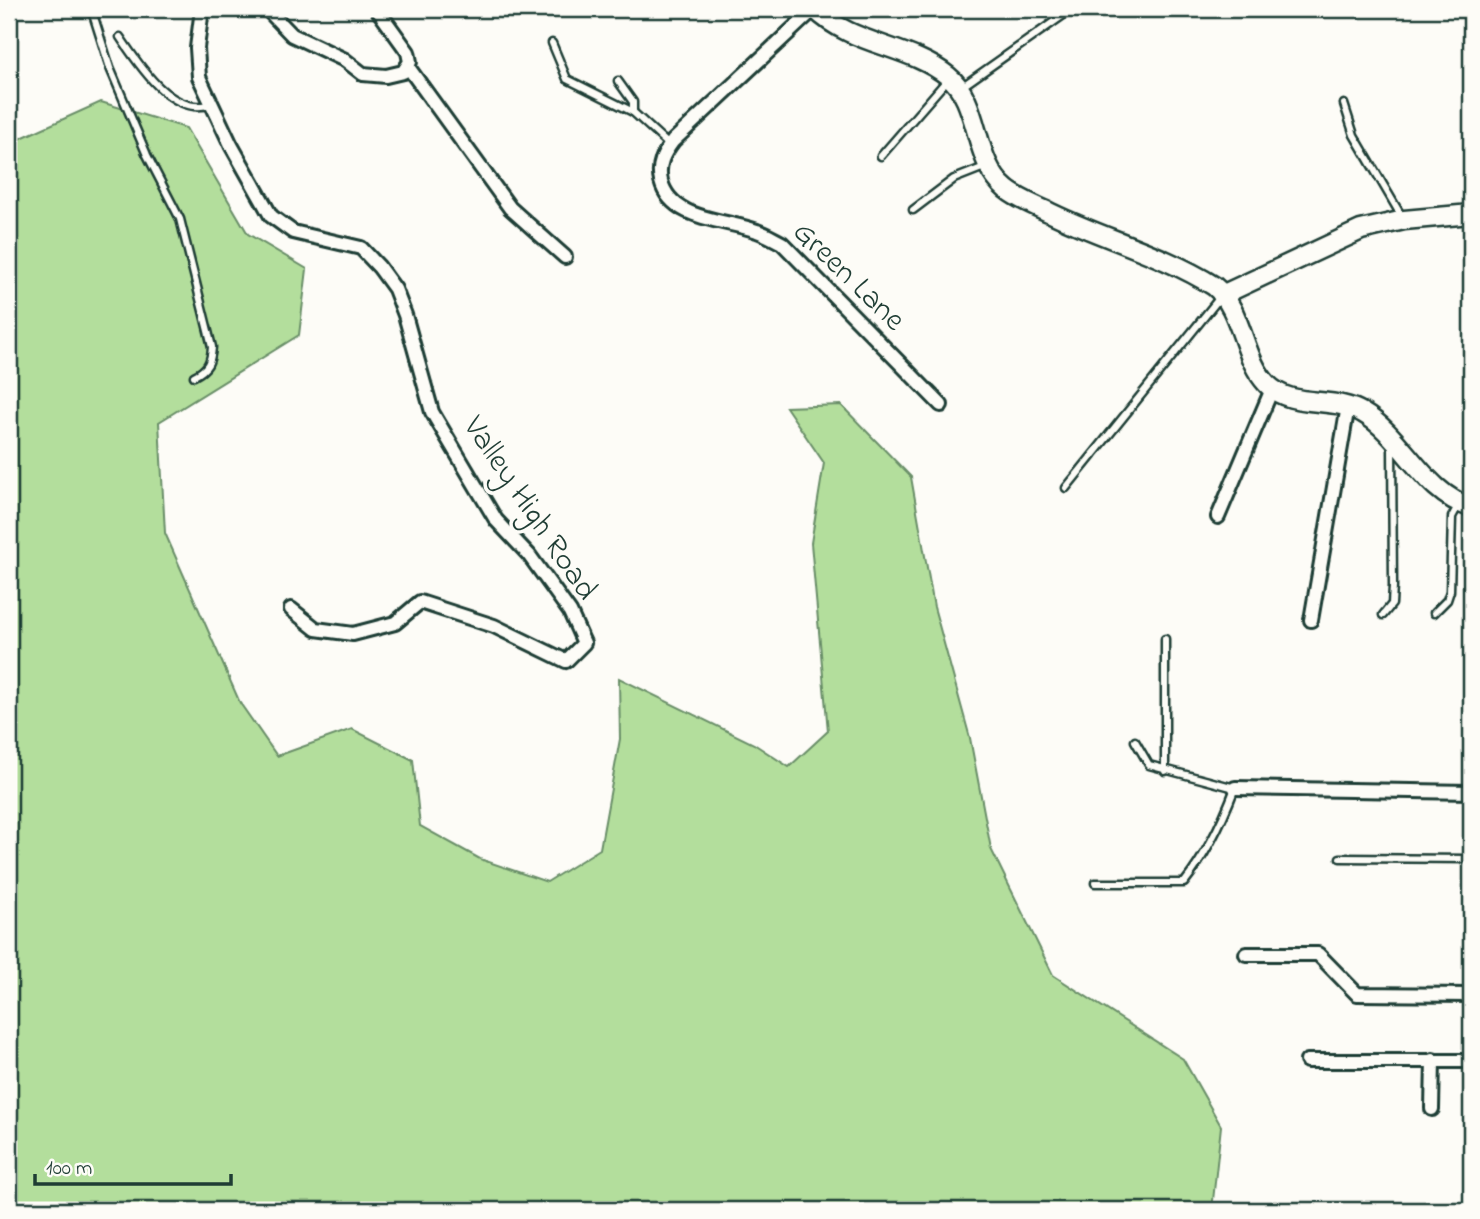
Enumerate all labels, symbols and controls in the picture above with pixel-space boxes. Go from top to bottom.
street label: Green Lane [781,211,916,344]
street label: Valley High Road [449,407,608,611]
scale bar [35,1142,231,1186]
text: 100 m [46,1154,92,1184]

